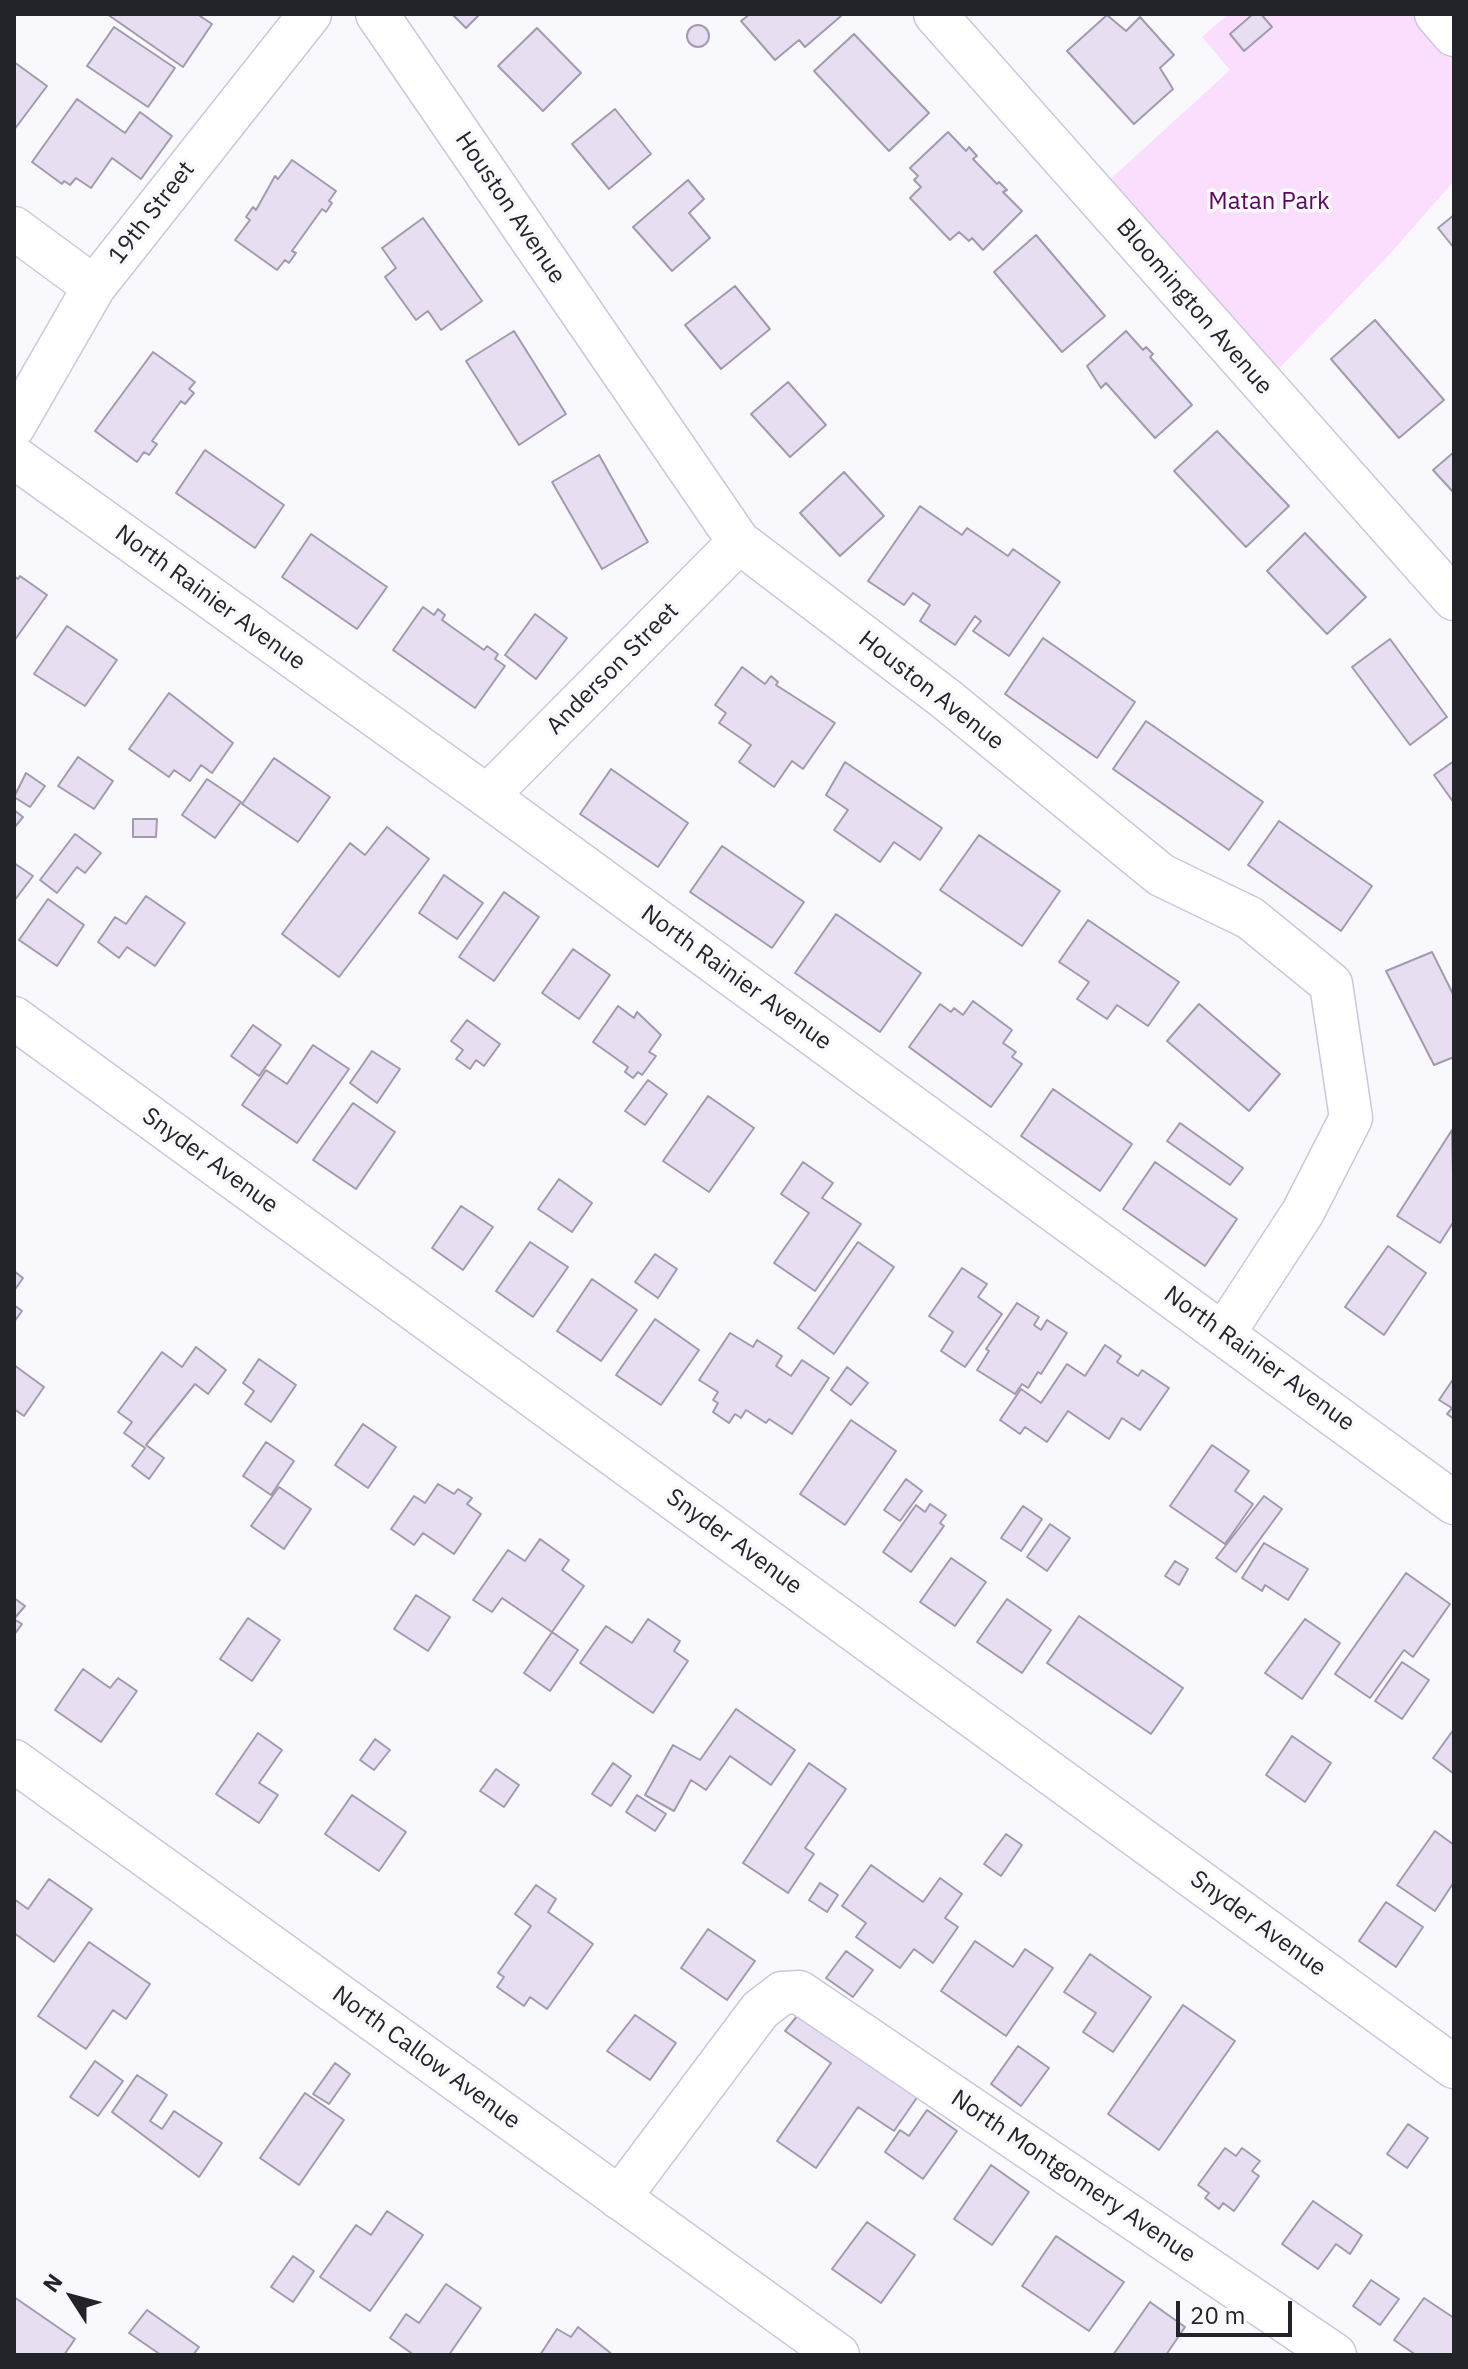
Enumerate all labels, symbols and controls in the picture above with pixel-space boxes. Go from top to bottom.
street label: Houston Avenue [449,127,571,289]
street label: 19th Street [103,156,201,270]
park label: Matan Park [1208,188,1330,216]
street label: Bloomington Avenue [1110,213,1278,401]
street label: North Rainier Avenue [109,519,311,677]
street label: Anderson Street [541,597,685,741]
street label: Houston Avenue [852,625,1010,757]
street label: North Rainier Avenue [635,899,837,1057]
street label: Snyder Avenue [136,1102,284,1220]
street label: North Rainier Avenue [1158,1280,1360,1438]
street label: Snyder Avenue [660,1483,808,1601]
street label: Snyder Avenue [1184,1865,1332,1983]
street label: North Callow Avenue [326,1980,526,2136]
street label: North Montgomery Avenue [945,2084,1201,2270]
north arrow [32,2257,112,2337]
text: N [36,2268,69,2298]
scale bar [1180,2285,1296,2335]
text: 20 m [1190,2299,1245,2331]

